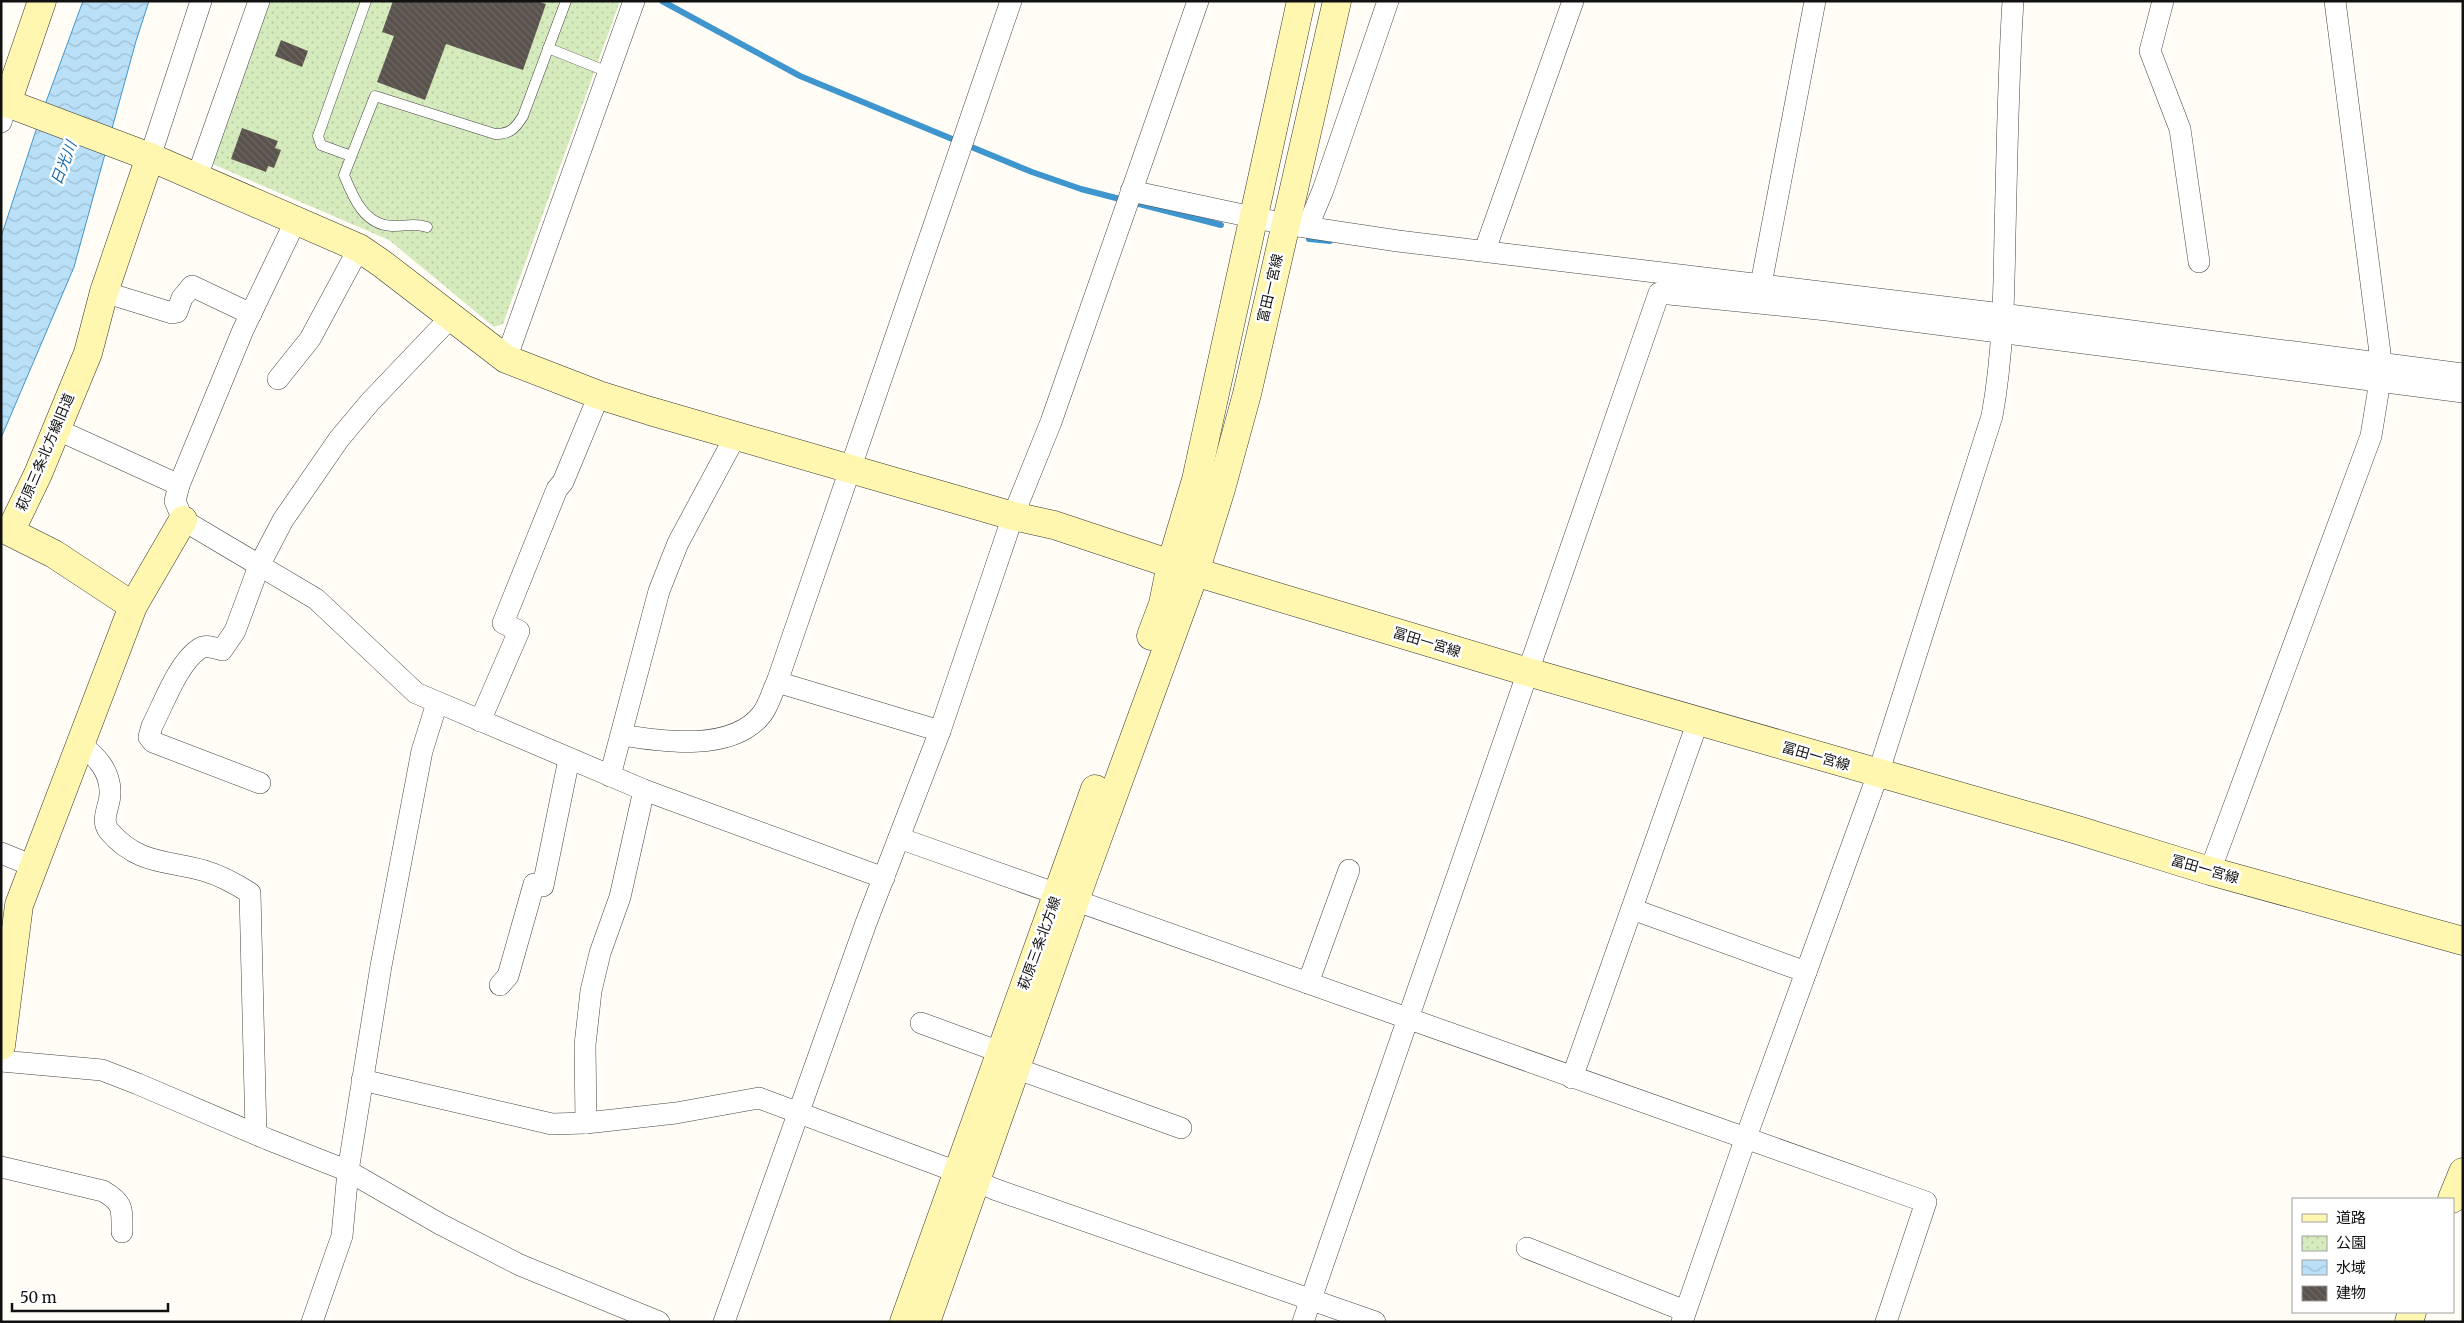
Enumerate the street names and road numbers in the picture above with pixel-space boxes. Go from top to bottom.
street label: 富田一宮線 [1253,252,1287,324]
street label: 萩原三条北方線旧道 [12,390,78,514]
street label: 冨田一宮線 [1391,623,1463,661]
street label: 冨田一宮線 [1780,738,1852,774]
street label: 冨田一宮線 [2169,851,2241,887]
street label: 萩原三条北方線 [1014,894,1064,992]

